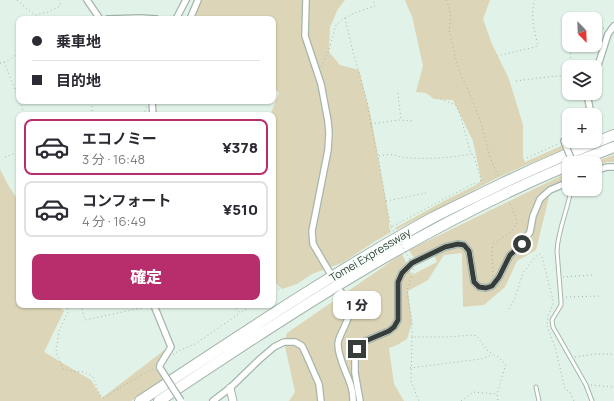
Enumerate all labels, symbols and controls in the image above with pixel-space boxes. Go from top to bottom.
north arrow [562,12,602,52]
map controls [562,12,602,196]
text: 乗車地 [56,31,101,52]
button: layers [562,60,602,100]
text: 目的地 [56,70,101,91]
button: + [562,108,602,148]
text: エコノミー [82,128,157,149]
icon: car [34,129,70,165]
text: ¥378 [222,137,258,158]
text: 3 分 · 16:48 [82,150,145,168]
button: − [562,156,602,196]
text: コンフォート [82,190,172,211]
icon: car [34,191,70,227]
text: ¥510 [223,199,258,220]
text: 4 分 · 16:49 [82,212,146,230]
street label: Tomei Expressway [326,224,413,285]
route start [513,235,531,253]
button: 確定 [32,254,260,300]
callout: 1 分 [333,291,381,319]
text: 1 分 [346,296,368,314]
route end [348,340,366,358]

